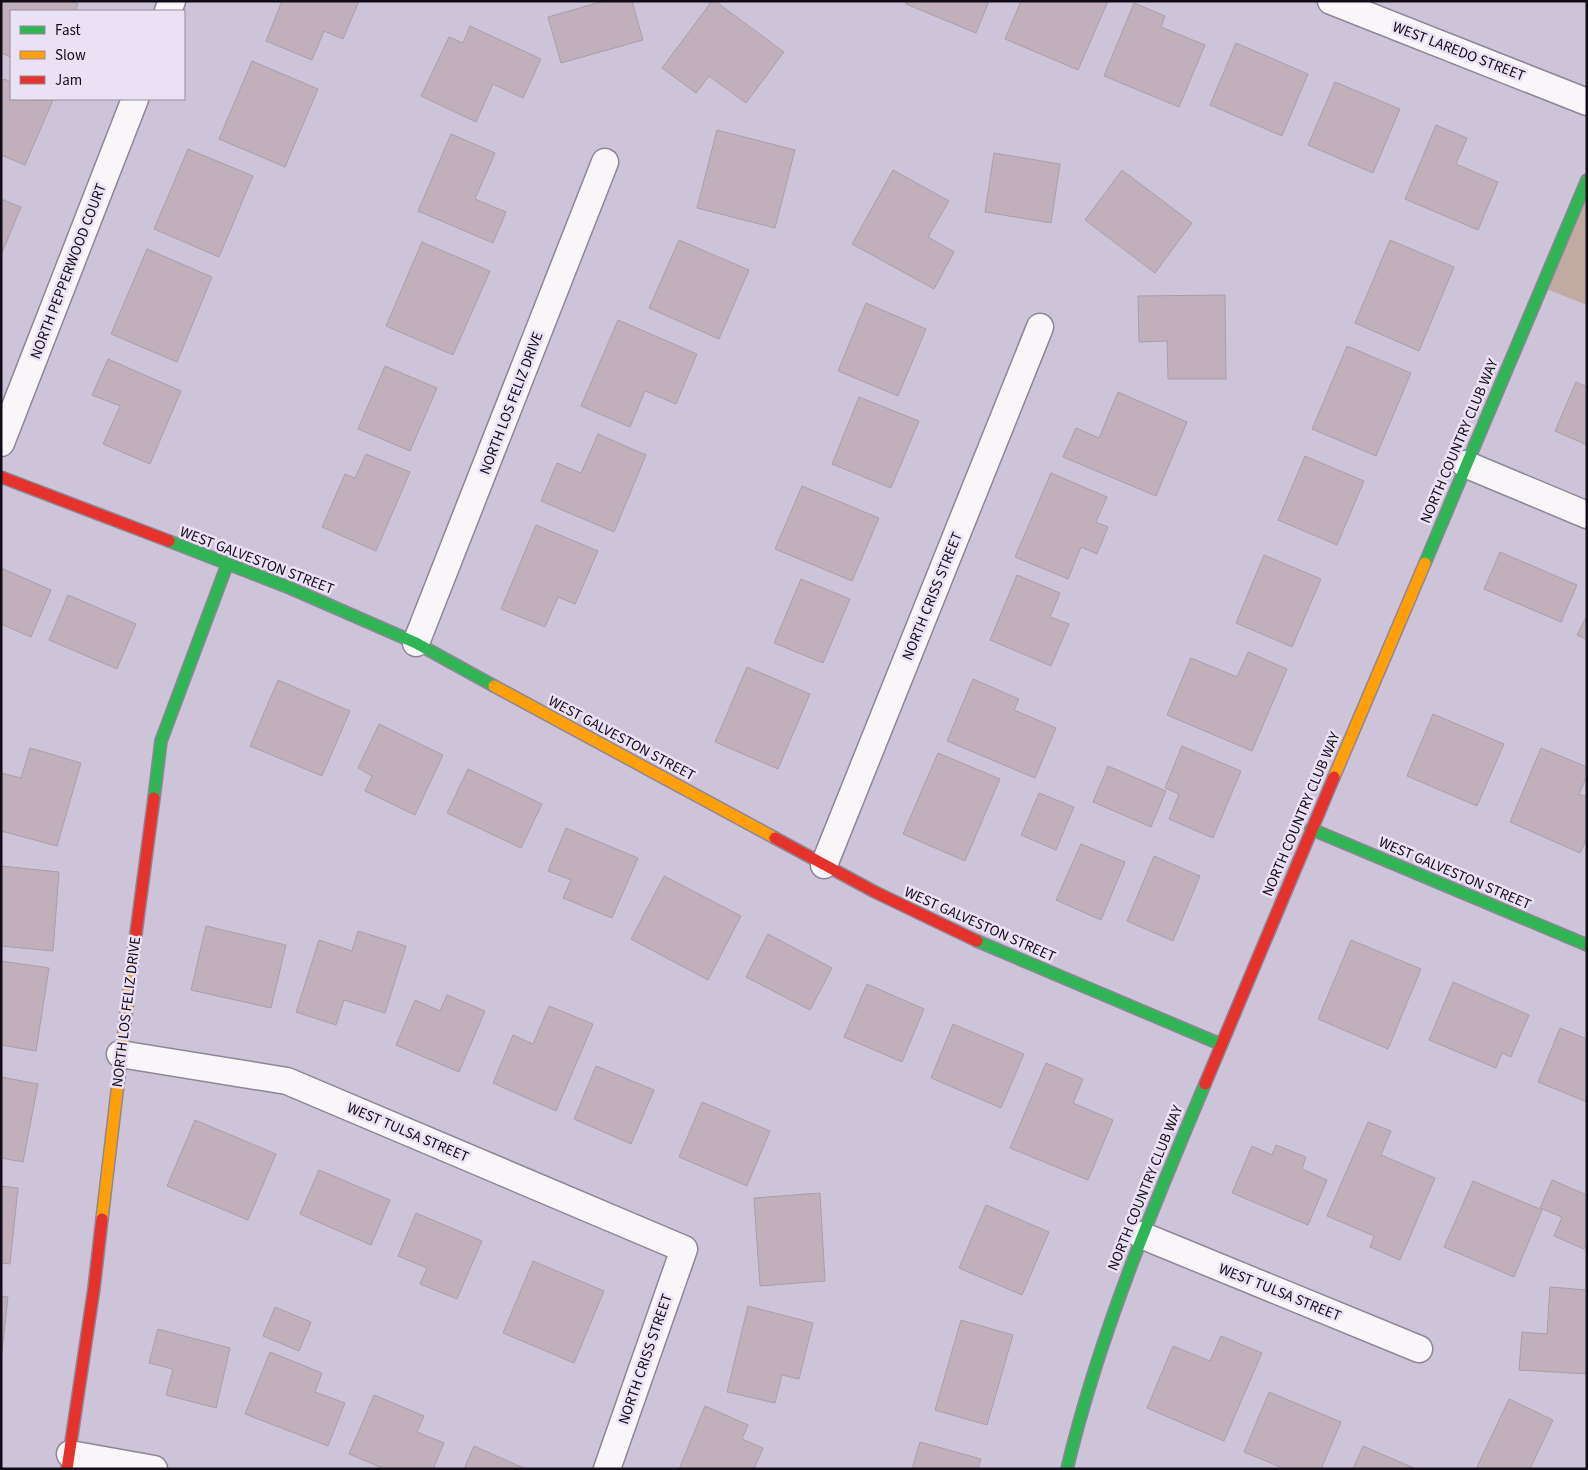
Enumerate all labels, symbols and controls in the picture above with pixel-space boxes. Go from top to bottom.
legend [10,10,185,100]
street label: WEST LAREDO STREET [1389,16,1528,86]
text: Fast [55,20,81,41]
text: Slow [55,45,86,66]
text: Jam [55,70,82,91]
street label: NORTH PEPPERWOOD COURT [25,180,112,362]
street label: NORTH LOS FELIZ DRIVE [474,329,548,478]
street label: NORTH COUNTRY CLUB WAY [1415,355,1504,527]
street label: WEST GALVESTON STREET [177,521,337,600]
street label: NORTH CRISS STREET [897,529,968,664]
street label: WEST GALVESTON STREET [545,691,699,786]
street label: NORTH COUNTRY CLUB WAY [1257,728,1346,900]
street label: WEST GALVESTON STREET [1375,832,1534,915]
street label: WEST GALVESTON STREET [901,882,1059,967]
street label: NORTH LOS FELIZ DRIVE [107,935,146,1089]
street label: WEST TULSA STREET [344,1097,472,1168]
street label: NORTH COUNTRY CLUB WAY [1103,1102,1189,1274]
street label: WEST TULSA STREET [1215,1258,1344,1327]
street label: NORTH CRISS STREET [613,1291,678,1427]

